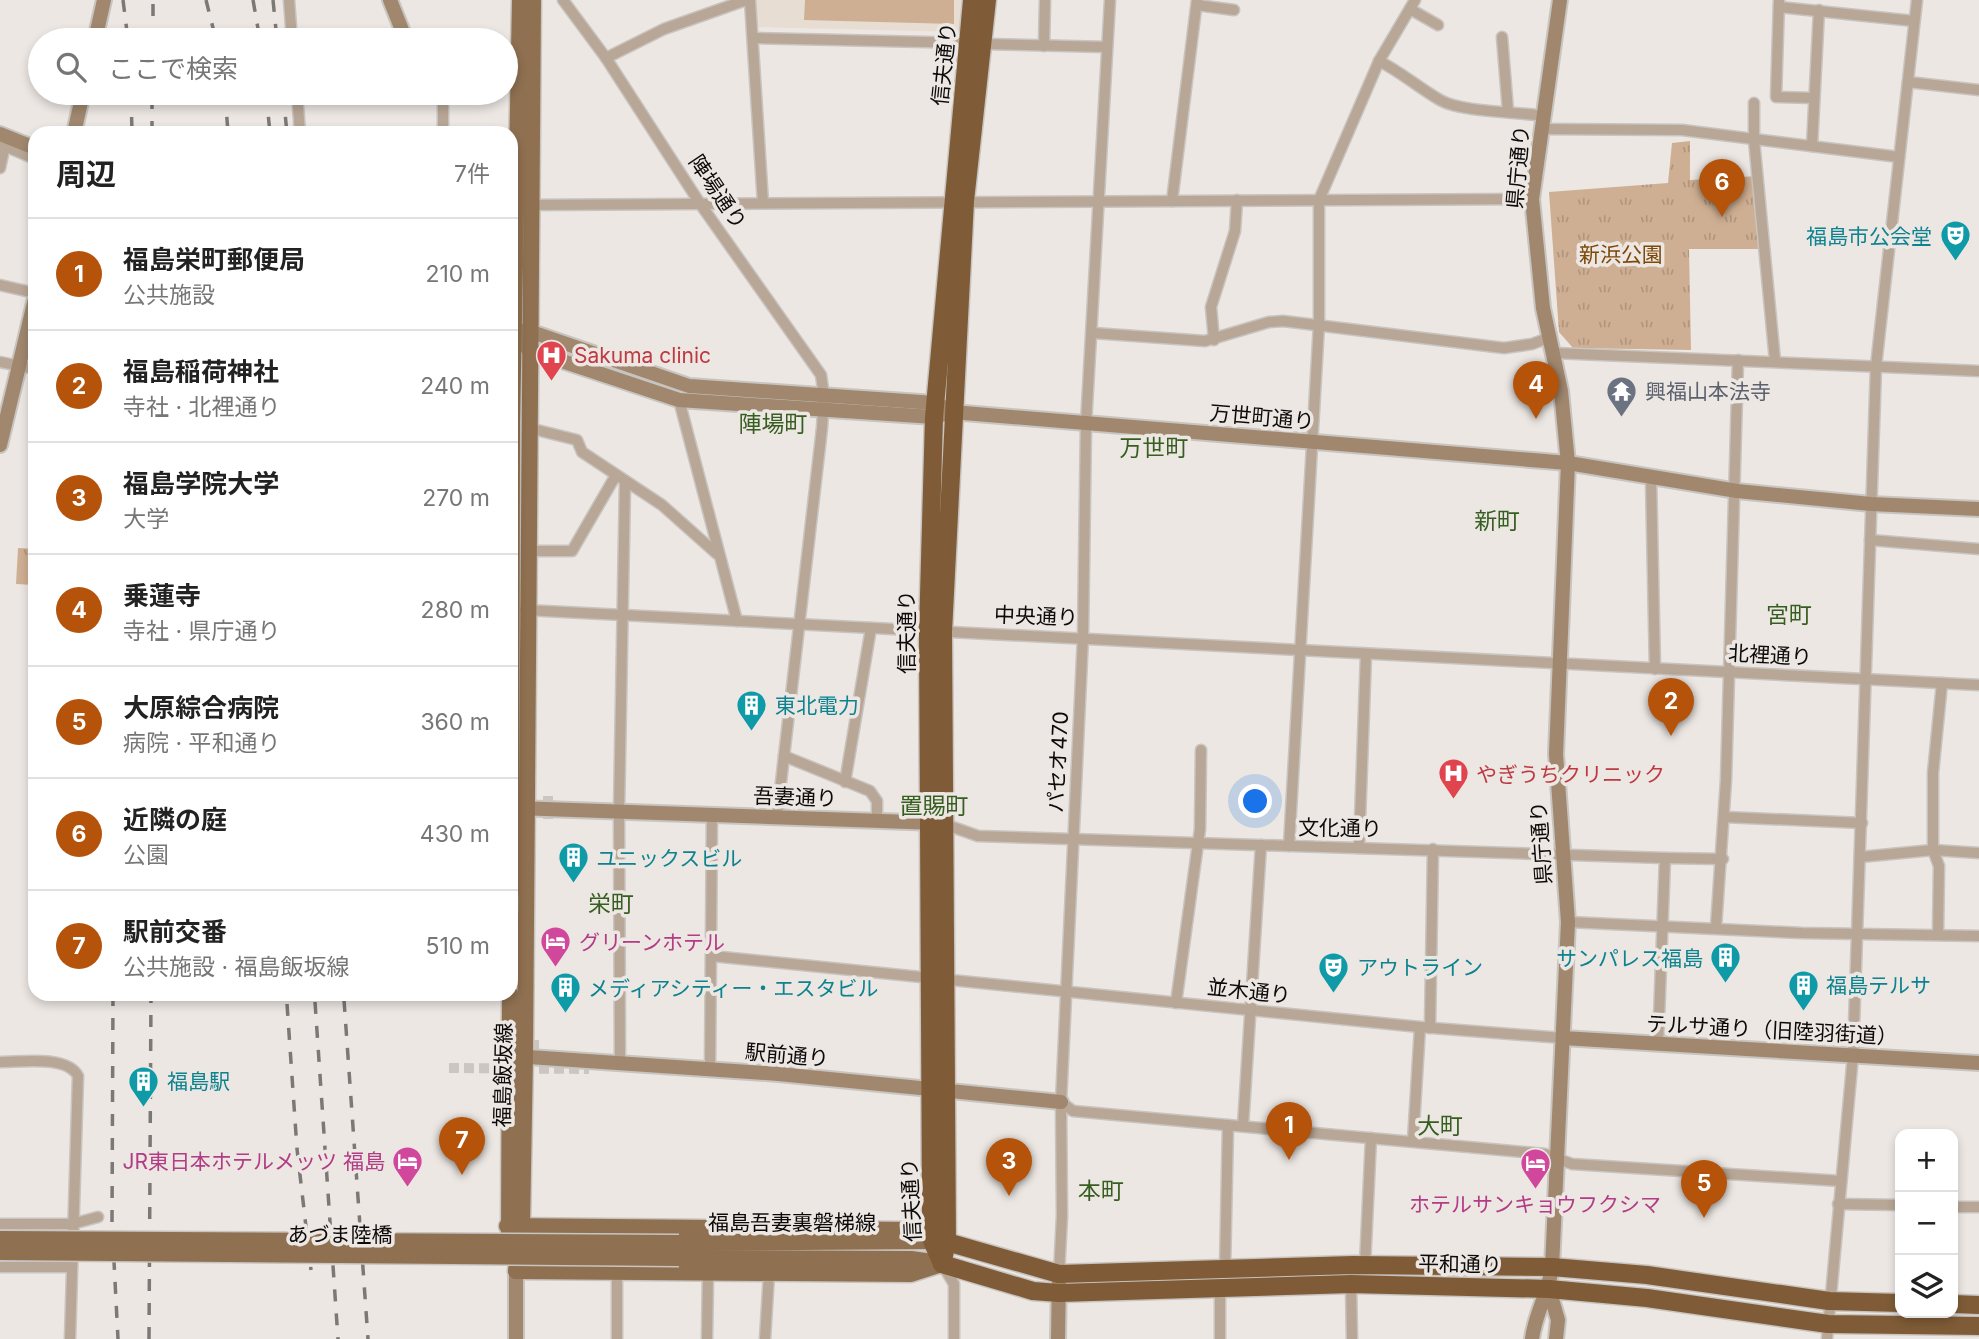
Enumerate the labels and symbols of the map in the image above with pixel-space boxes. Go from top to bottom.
street label: 信夫通り [927,21,961,107]
street label: 県庁通り [1502,124,1534,210]
street label: 陣場通り [684,150,752,234]
pin: 6 [1699,159,1745,217]
theatre icon: 福島市公会堂 [1938,219,1972,263]
place label: 福島市公会堂 [1806,224,1932,249]
park label: 新浜公園 [1579,242,1663,267]
hospital icon: Sakuma clinic [534,338,568,382]
place label: Sakuma clinic [574,343,711,368]
pin: 4 [1513,361,1559,419]
temple icon: 興福山本法寺 [1605,374,1639,418]
place label: 興福山本法寺 [1645,379,1771,404]
street label: 万世町通り [1209,400,1315,434]
district label: 陣場町 [739,410,808,438]
district label: 万世町 [1120,434,1189,462]
district label: 新町 [1474,507,1520,535]
street label: 信夫通り [894,590,919,674]
district label: 宮町 [1766,601,1812,629]
street label: 中央通り [994,602,1078,630]
street label: 北裡通り [1727,640,1813,670]
pin: 2 [1648,678,1694,736]
building icon: 東北電力 [735,688,769,732]
place label: 東北電力 [775,693,859,718]
street label: パセオ470 [1043,711,1073,813]
hospital icon: やぎうちクリニック [1436,757,1470,801]
place label: やぎうちクリニック [1476,762,1665,787]
street label: 吾妻通り [753,783,837,811]
your location [1238,784,1272,818]
district label: 置賜町 [900,792,969,820]
street label: 県庁通り [1526,800,1556,886]
street label: 文化通り [1298,815,1382,841]
building icon: ユニックスビル [556,841,590,885]
place label: ユニックスビル [596,846,742,871]
district label: 栄町 [588,890,634,918]
hotel icon: グリーンホテル [539,925,573,969]
place label: グリーンホテル [579,930,725,955]
building icon: サンパレス福島 [1709,941,1743,985]
place label: サンパレス福島 [1556,946,1703,971]
theatre icon: アウトライン [1317,950,1351,994]
place label: アウトライン [1357,955,1483,980]
building icon: 福島テルサ [1786,968,1820,1012]
building icon: メディアシティー・エスタビル [548,971,582,1015]
place label: 福島テルサ [1826,973,1931,998]
street label: 並木通り [1206,974,1292,1008]
place label: メディアシティー・エスタビル [588,976,878,1001]
street label: テルサ通り（旧陸羽街道） [1646,1011,1898,1049]
street label: 福島飯坂線 [490,1022,516,1128]
street label: 駅前通り [744,1039,830,1071]
building icon: 福島駅 [127,1064,161,1108]
place label: 福島駅 [167,1069,230,1094]
pin: 1 [1266,1102,1312,1160]
district label: 大町 [1417,1112,1463,1140]
pin: 7 [439,1117,485,1175]
pin: 3 [986,1138,1032,1196]
hotel icon: JR東日本ホテルメッツ 福島 [391,1144,425,1188]
hotel icon: ホテルサンキョウフクシマ [1518,1147,1552,1191]
place label: JR東日本ホテルメッツ 福島 [123,1149,385,1174]
street label: 信夫通り [896,1157,926,1243]
pin: 5 [1681,1160,1727,1218]
district label: 本町 [1078,1177,1124,1205]
place label: ホテルサンキョウフクシマ [1409,1192,1661,1217]
street label: 福島吾妻裏磐梯線 [708,1210,876,1235]
street label: あづま陸橋 [288,1222,393,1247]
street label: 平和通り [1418,1251,1502,1277]

